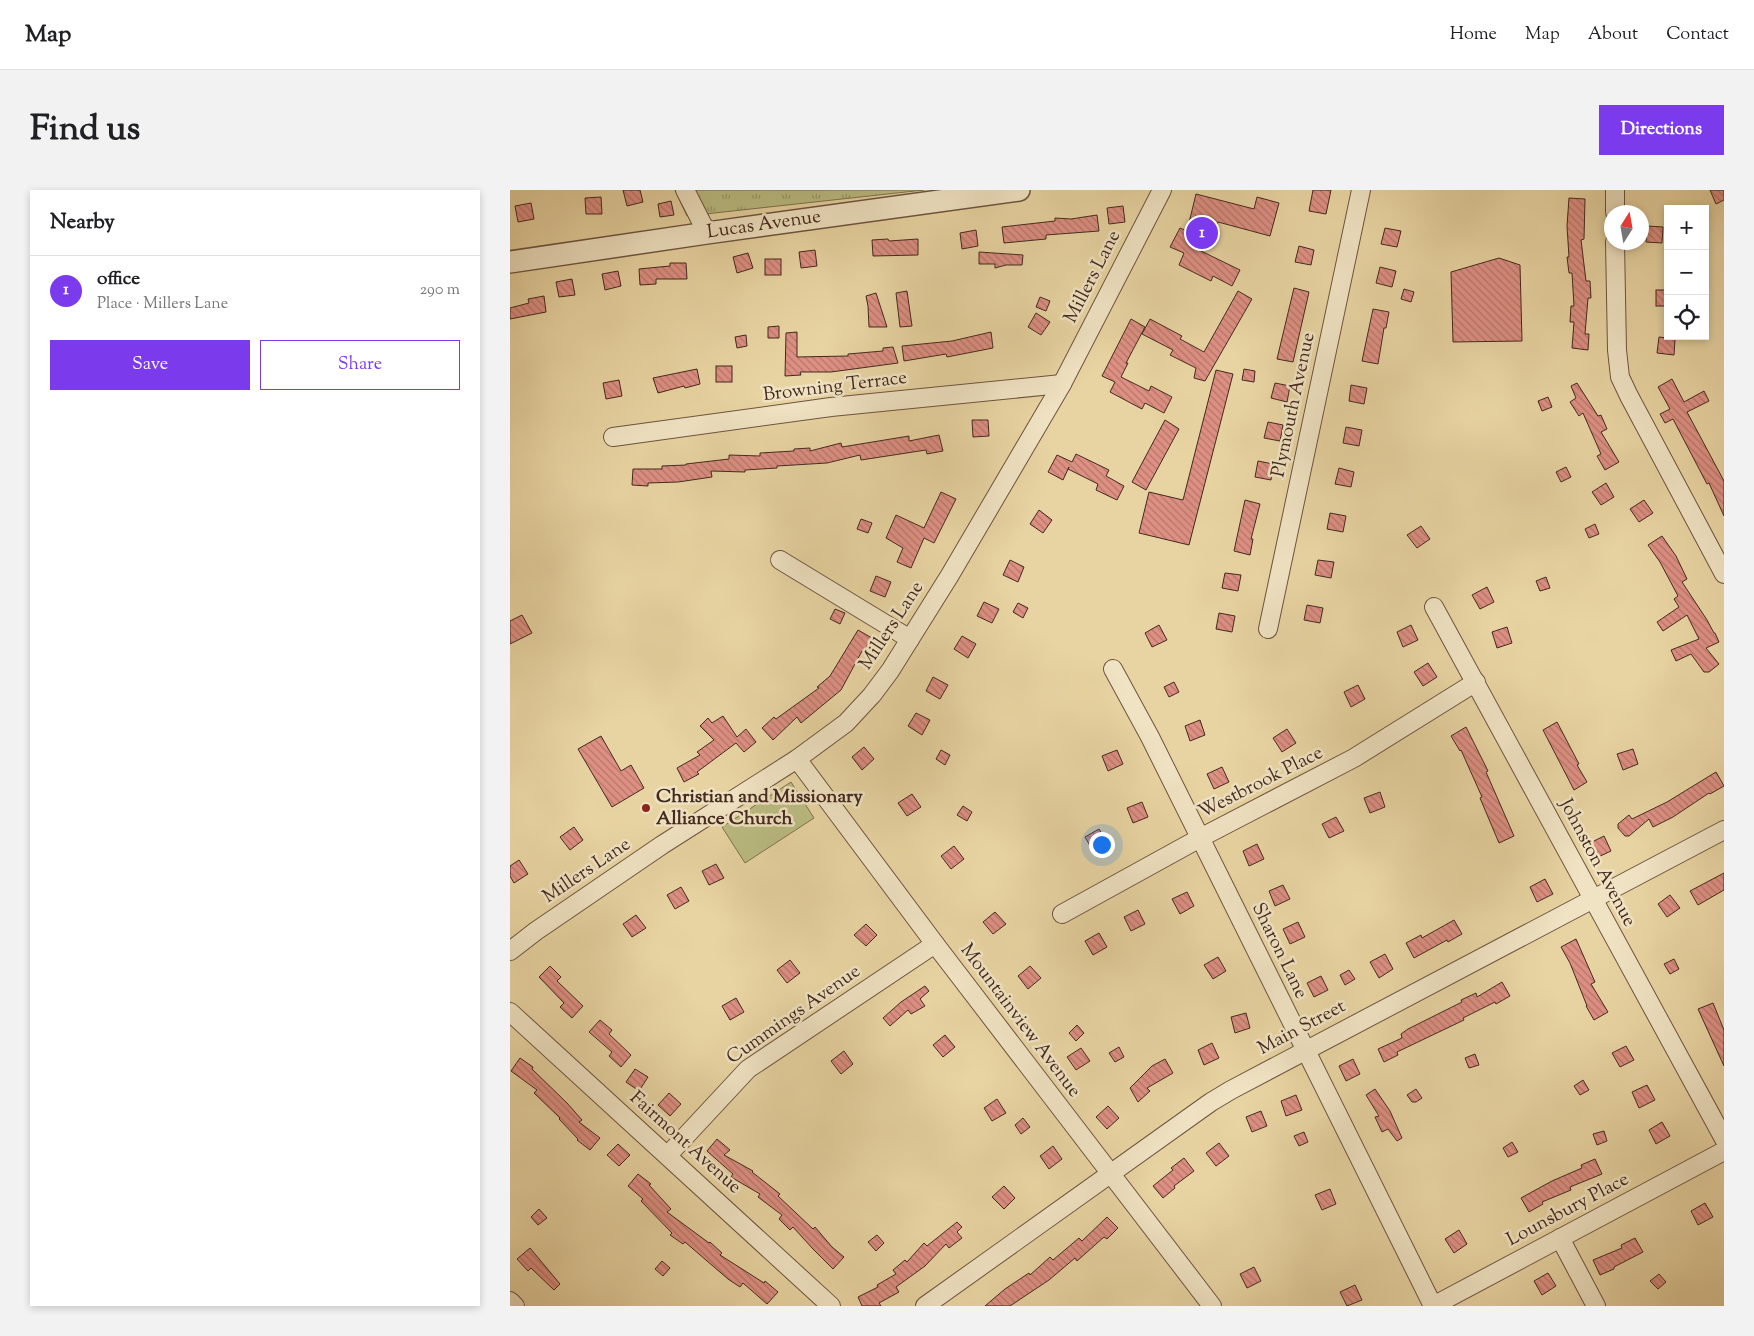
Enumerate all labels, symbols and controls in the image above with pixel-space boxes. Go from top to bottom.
text: Map [25,18,71,52]
text: Home [1450,22,1497,48]
text: Map [1525,22,1560,48]
text: About [1588,22,1638,48]
text: Contact [1666,22,1729,48]
text: Find us [30,105,140,156]
button: Directions [1599,105,1724,155]
street label: Lucas Avenue [705,204,823,246]
north arrow [1604,205,1649,250]
map controls [1664,205,1709,340]
button: + [1664,205,1709,250]
text: Nearby [50,208,115,238]
pin: 1 [1186,214,1218,252]
street label: Millers Lane [1058,226,1128,328]
button: − [1664,250,1709,295]
text: office [97,266,140,293]
text: 1 [63,279,69,302]
text: 290 m [420,279,460,302]
text: Place · Millers Lane [97,293,228,316]
button: locate [1664,295,1709,340]
street label: Plymouth Avenue [1265,330,1323,480]
button: Save [50,340,250,390]
button: Share [260,340,460,390]
street label: Browning Terrace [761,365,909,409]
street label: Millers Lane [853,576,931,676]
street label: Westbrook Place [1194,740,1328,826]
place label: Christian and Missionary Alliance Church [656,784,863,833]
street label: Johnston Avenue [1551,793,1642,932]
marker: Christian and Missionary Alliance Church [640,802,652,814]
street label: Millers Lane [538,832,636,910]
your location [1089,832,1115,858]
street label: Sharon Lane [1244,898,1314,1004]
street label: Mountainview Avenue [953,938,1087,1104]
street label: Cummings Avenue [721,959,867,1071]
street label: Main Street [1253,993,1351,1062]
street label: Fairmont Avenue [623,1085,747,1201]
street label: Lounsbury Place [1502,1166,1634,1254]

